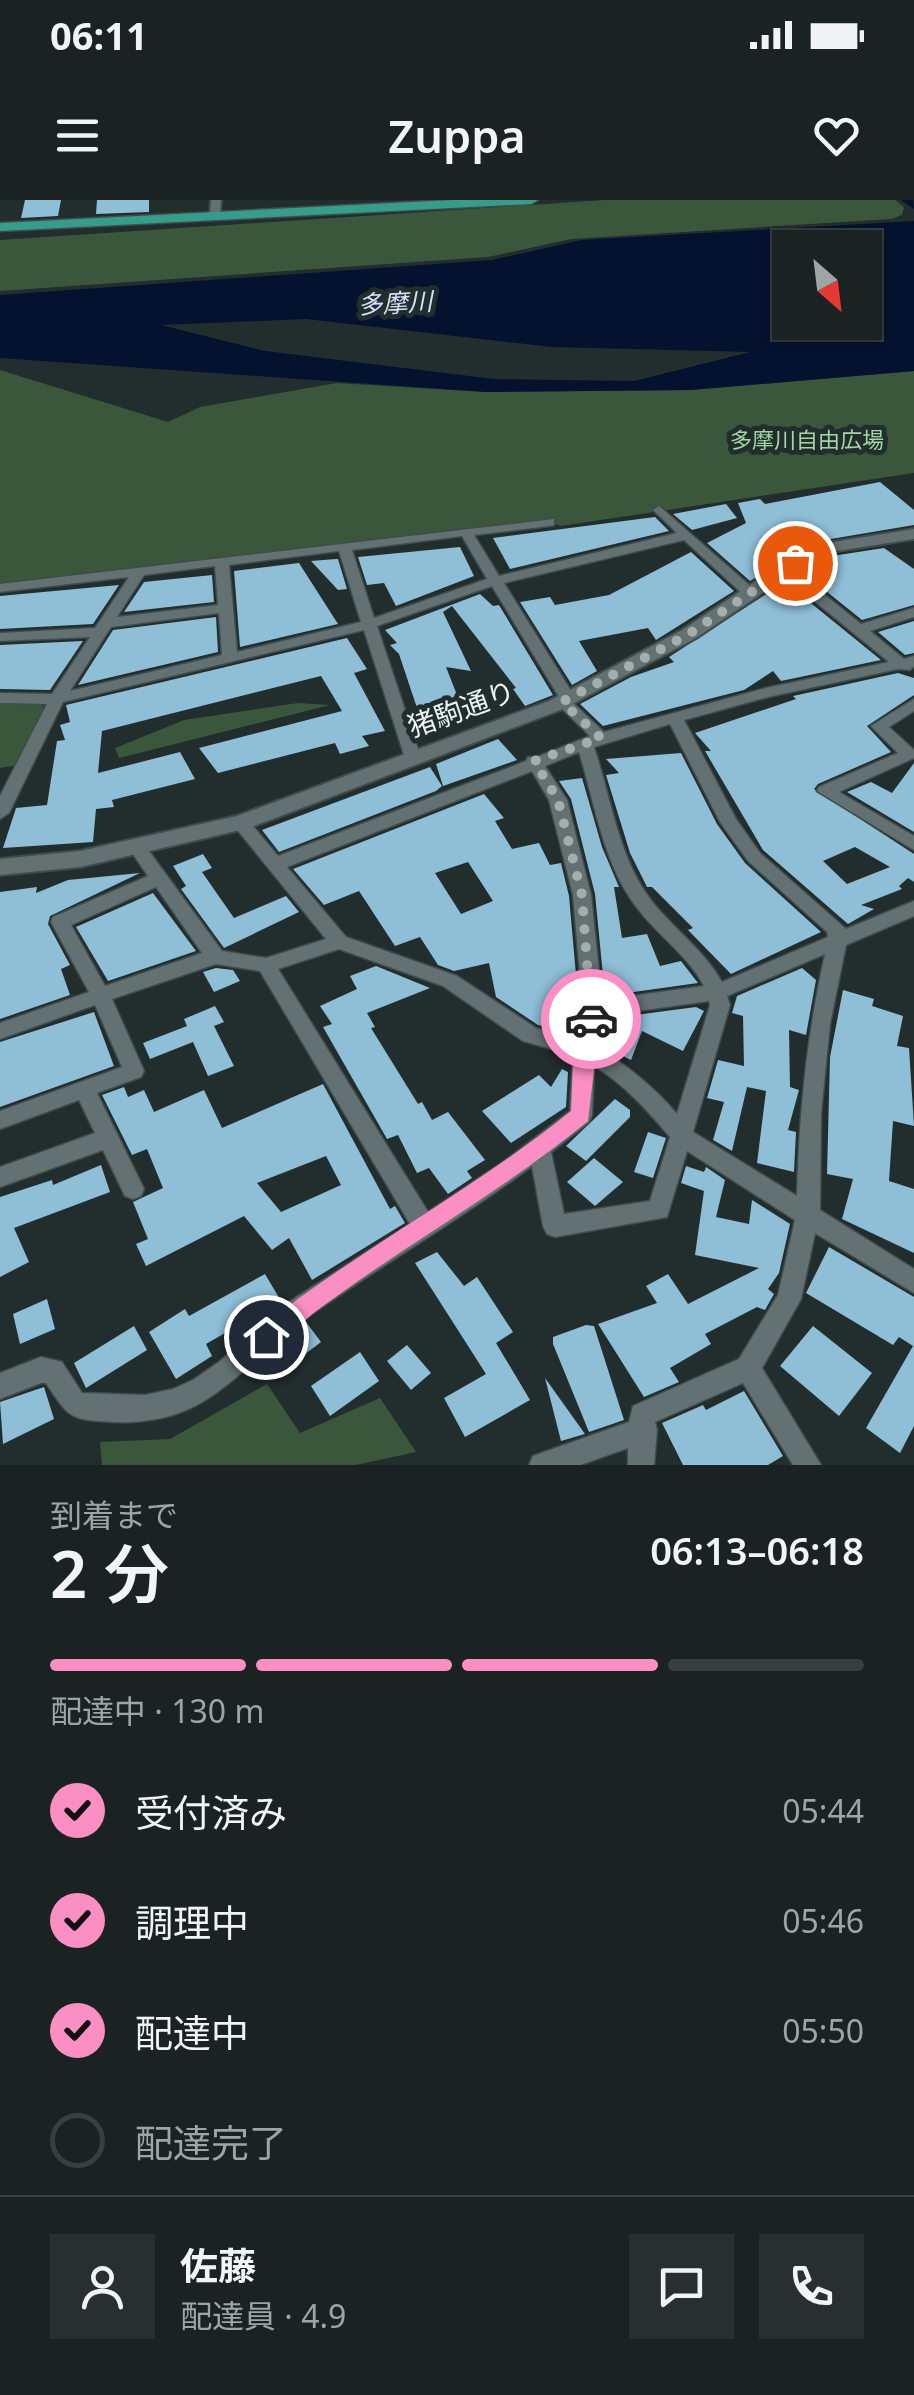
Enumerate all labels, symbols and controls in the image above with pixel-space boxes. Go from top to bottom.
text: 06:11 [50,9,148,61]
text: Zuppa [388,105,526,166]
icon: menu [50,108,105,163]
icon: heart [809,108,864,163]
north arrow [772,230,882,340]
map controls [772,230,882,340]
water label: 多摩川 [357,283,436,321]
park label: 多摩川自由広場 [730,424,884,454]
pin [753,521,838,606]
icon: bag [768,536,823,591]
street label: 猪駒通り [402,671,520,745]
courier [541,969,641,1069]
icon: car [564,992,619,1047]
pin [224,1295,309,1380]
icon: home [239,1310,294,1365]
text: 到着まで [50,1493,178,1536]
text: 06:13–06:18 [650,1524,864,1576]
text: 2 分 [50,1529,169,1617]
text: 配達中 · 130 m [50,1689,264,1732]
icon: check [50,1783,105,1838]
text: 受付済み [135,1786,287,1838]
text: 05:44 [782,1789,864,1832]
icon: check [50,1893,105,1948]
text: 調理中 [135,1896,249,1948]
text: 05:46 [782,1899,864,1942]
icon: check [50,2003,105,2058]
text: 配達中 [135,2006,249,2058]
text: 05:50 [782,2009,864,2052]
text: 配達完了 [135,2116,287,2168]
button: person [50,2234,155,2339]
button: chat [629,2234,734,2339]
button: phone [759,2234,864,2339]
text: 佐藤 [180,2239,256,2291]
text: 配達員 · 4.9 [180,2294,346,2337]

